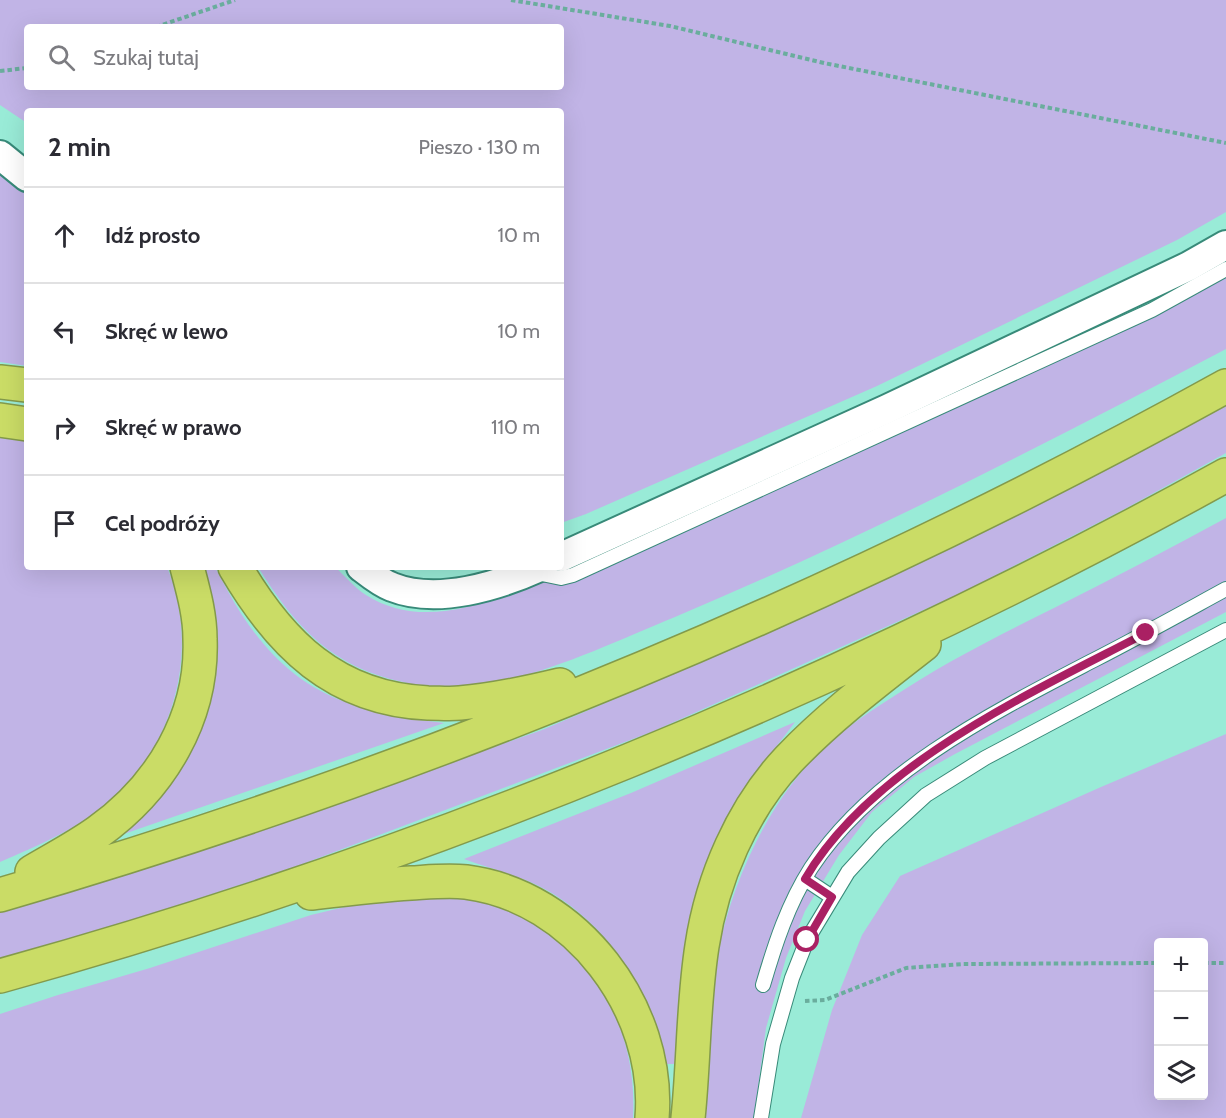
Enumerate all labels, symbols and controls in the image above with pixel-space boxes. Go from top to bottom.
search box [24,24,564,90]
icon: search [45,41,78,74]
text: Szukaj tutaj [93,44,199,71]
text: 2 min [48,131,111,163]
text: Pieszo · 130 m [419,135,540,159]
icon: ahead [48,219,81,252]
text: Idź prosto [105,222,200,249]
text: 10 m [497,223,540,247]
icon: left [48,315,81,348]
text: Skręć w lewo [105,318,228,345]
text: 10 m [497,319,540,343]
icon: right [48,411,81,444]
text: Skręć w prawo [105,414,242,441]
text: 110 m [491,415,540,439]
icon: arrive [48,507,81,540]
text: Cel podróży [105,510,220,537]
route end [1132,619,1158,645]
route start [793,926,819,952]
map controls [1154,938,1208,1100]
button: + [1154,938,1208,992]
button: − [1154,992,1208,1046]
button: layers [1154,1046,1208,1100]

